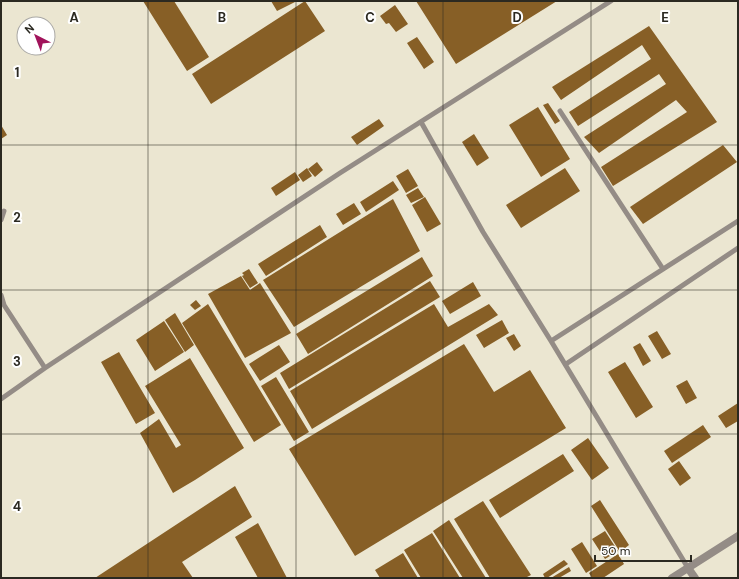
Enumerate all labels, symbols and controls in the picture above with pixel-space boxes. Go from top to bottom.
text: A [69,9,79,26]
text: B [218,9,226,26]
text: C [365,9,375,26]
text: D [512,9,522,26]
text: E [661,9,669,26]
north arrow [16,16,56,56]
text: N [22,21,37,36]
text: 1 [15,64,19,81]
text: 2 [13,209,21,226]
text: 3 [13,353,21,370]
text: 4 [13,498,21,515]
scale bar [595,537,691,563]
text: 50 m [601,543,630,559]

